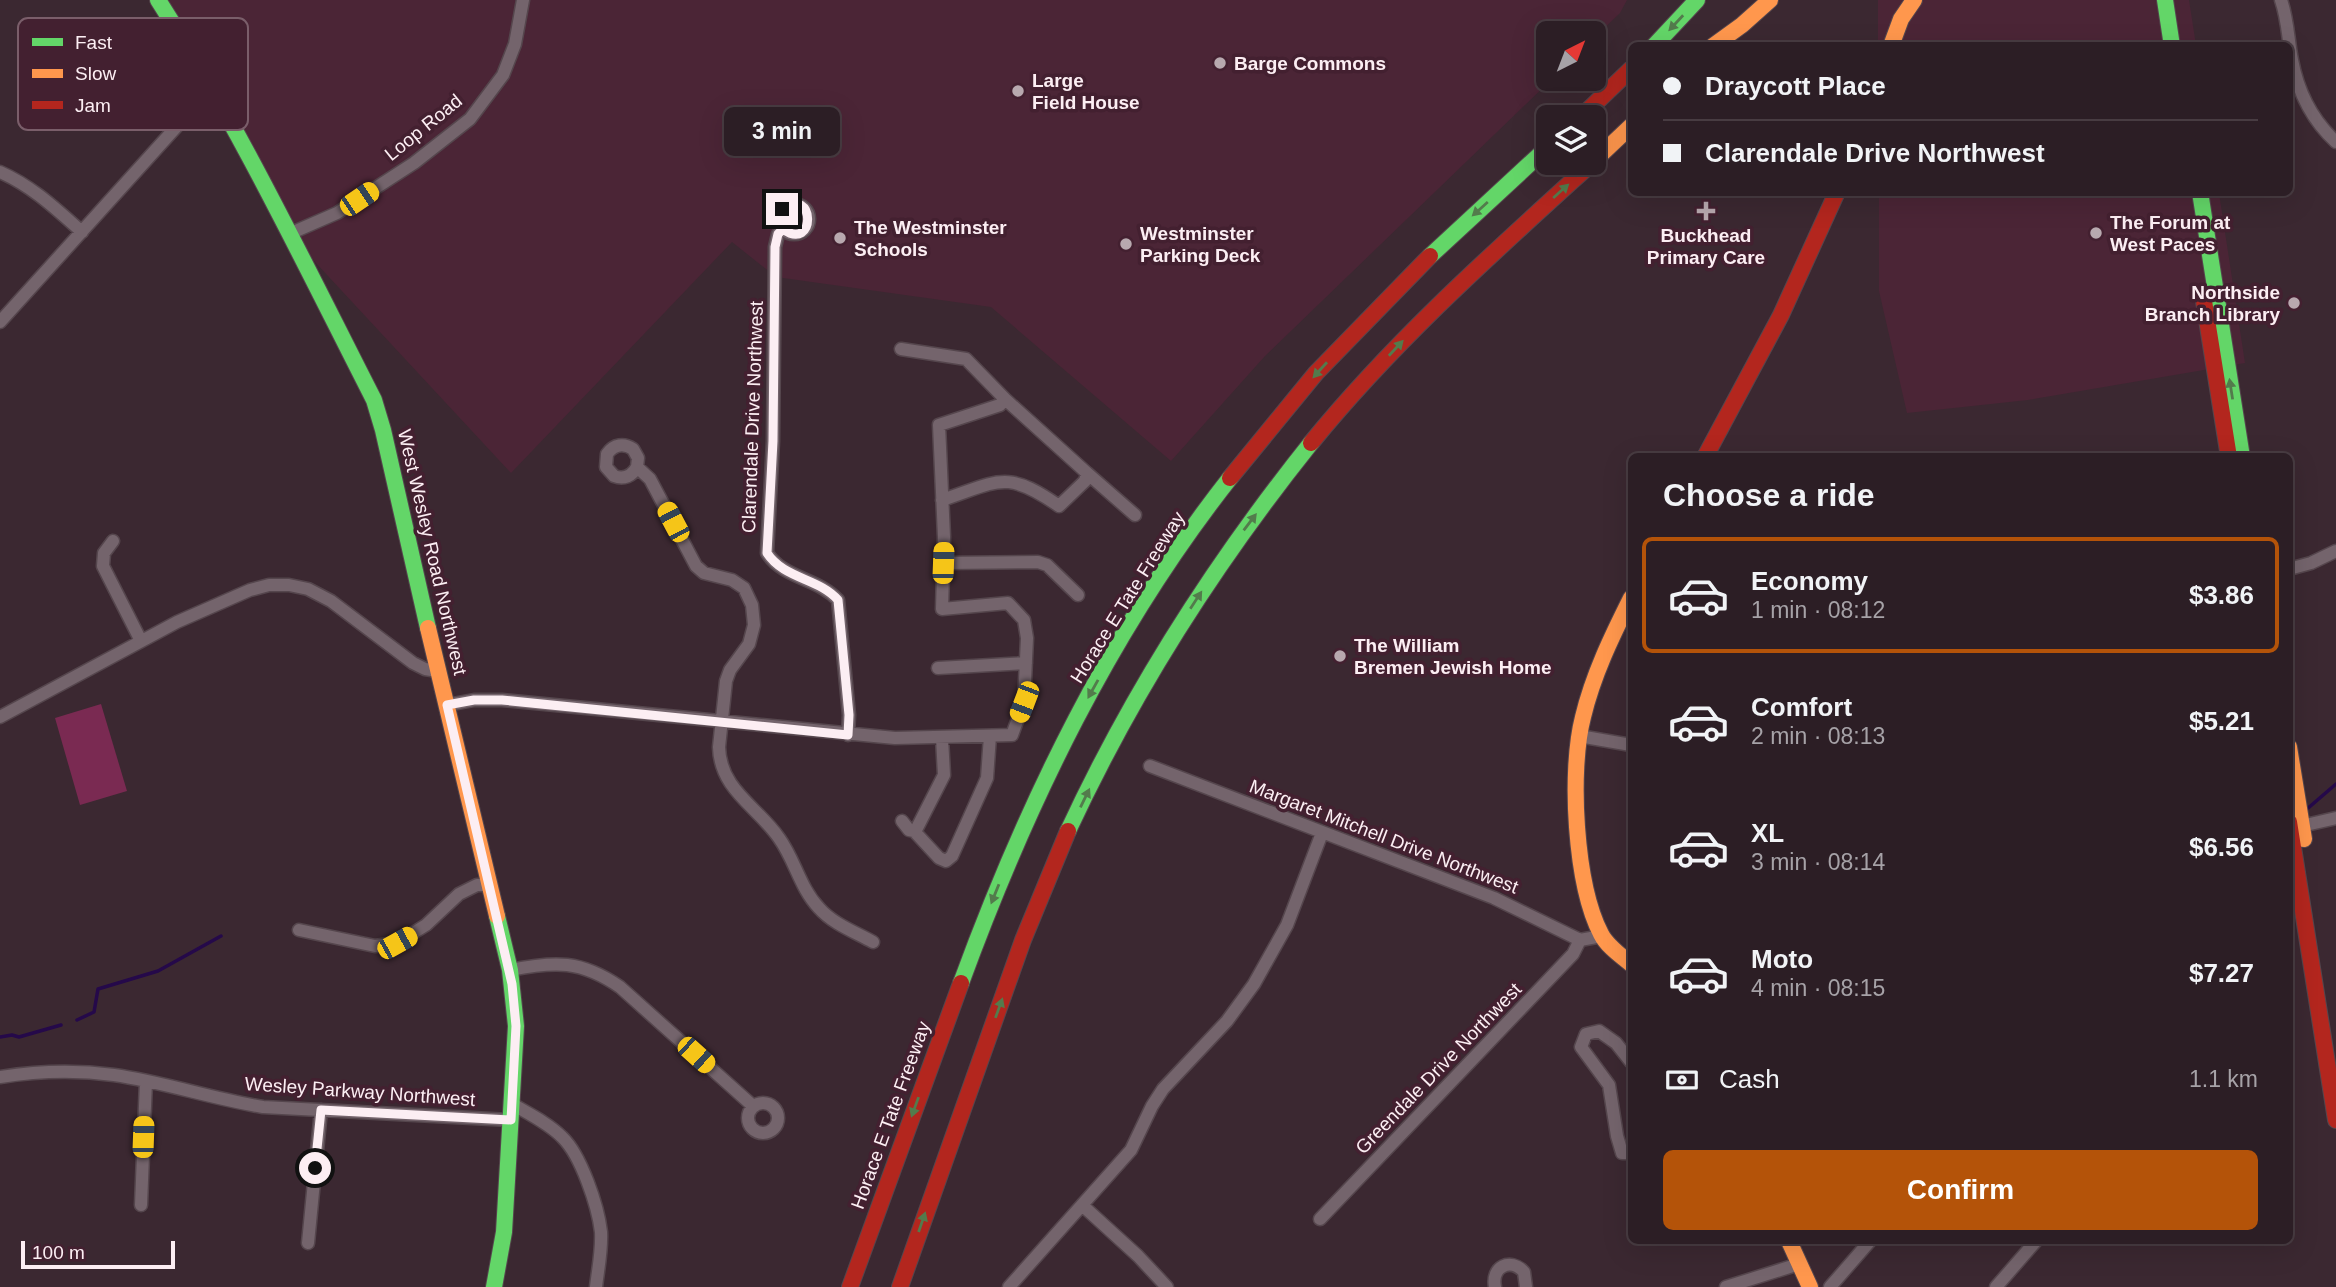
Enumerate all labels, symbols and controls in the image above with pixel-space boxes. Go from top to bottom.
one-way arrow [1668,14,1684,31]
legend [18,18,248,130]
north arrow [1536,21,1606,91]
map controls [1536,21,1606,175]
text: Fast [75,32,113,53]
place label: Barge Commons [1234,53,1386,74]
marker: Barge Commons [1212,55,1228,71]
text: Slow [75,63,116,84]
place label: Large Field House [1032,70,1140,113]
text: Draycott Place [1705,71,1886,101]
marker: Large Field House [1010,83,1026,99]
street label: Loop Road [381,90,466,165]
text: Jam [75,95,111,116]
button: layers [1536,105,1606,175]
callout: 3 min [724,108,840,156]
text: 3 min [752,118,812,144]
text: Clarendale Drive Northwest [1705,138,2045,168]
car [336,179,383,219]
one-way arrow [1552,184,1569,200]
route end [766,193,798,225]
one-way arrow [1471,201,1489,217]
marker: Buckhead Primary Care [1696,201,1716,221]
place label: The Forum at West Paces [2110,212,2231,255]
place label: The Westminster Schools [854,217,1007,260]
place label: Westminster Parking Deck [1140,223,1261,266]
place label: Buckhead Primary Care [1647,225,1765,268]
marker: The Forum at West Paces [2088,225,2104,241]
marker: The Westminster Schools [832,230,848,246]
marker: Westminster Parking Deck [1118,236,1134,252]
place label: Northside Branch Library [2145,282,2280,325]
marker: Northside Branch Library [2286,295,2302,311]
street label: Clarendale Drive Northwest [738,300,767,533]
one-way arrow [1388,339,1404,357]
one-way arrow [1312,361,1328,378]
one-way arrow [2225,378,2236,400]
street label: West Wesley Road Northwest [394,427,471,678]
text: Choose a ride [1663,477,1875,513]
car [654,499,693,545]
street label: Horace E Tate Freeway [1066,507,1189,687]
one-way arrow [1242,514,1257,532]
car [932,542,955,584]
icon: car [1667,564,1730,627]
text: Economy [1751,566,1868,596]
text: $3.86 [2189,580,2254,610]
one-way arrow [1190,590,1203,610]
text: 1 min · 08:12 [1751,597,1885,623]
place label: The William Bremen Jewish Home [1354,635,1551,678]
marker: The William Bremen Jewish Home [1332,648,1348,664]
car [1007,679,1042,725]
one-way arrow [1087,680,1099,699]
icon: car [1667,690,1730,753]
text: Comfort [1751,692,1852,722]
text: $5.21 [2189,706,2254,736]
text: 2 min · 08:13 [1751,723,1885,749]
street label: Margaret Mitchell Drive Northwest [1246,775,1522,898]
one-way arrow [1079,788,1090,808]
icon: car [1667,816,1730,879]
text: XL [1751,818,1784,848]
text: $6.56 [2189,832,2254,862]
text: 3 min · 08:14 [1751,849,1885,875]
one-way arrow [989,884,1000,905]
car [374,924,421,962]
icon: car [1667,942,1730,1005]
text: Moto [1751,944,1813,974]
text: $7.27 [2189,958,2254,988]
text: 4 min · 08:15 [1751,975,1885,1001]
street label: Greendale Drive Northwest [1351,978,1526,1158]
one-way arrow [994,998,1005,1019]
street label: Horace E Tate Freeway [847,1018,934,1212]
car [674,1033,719,1077]
icon: cash [1663,1061,1701,1099]
text: Cash [1719,1064,1780,1094]
text: 1.1 km [2189,1066,2258,1092]
street label: Wesley Parkway Northwest [244,1073,477,1110]
one-way arrow [909,1097,920,1118]
car [132,1116,155,1158]
button: Confirm [1663,1150,2258,1230]
route start [299,1152,331,1184]
one-way arrow [917,1212,928,1233]
scale bar [21,1238,175,1270]
text: 100 m [32,1242,85,1263]

